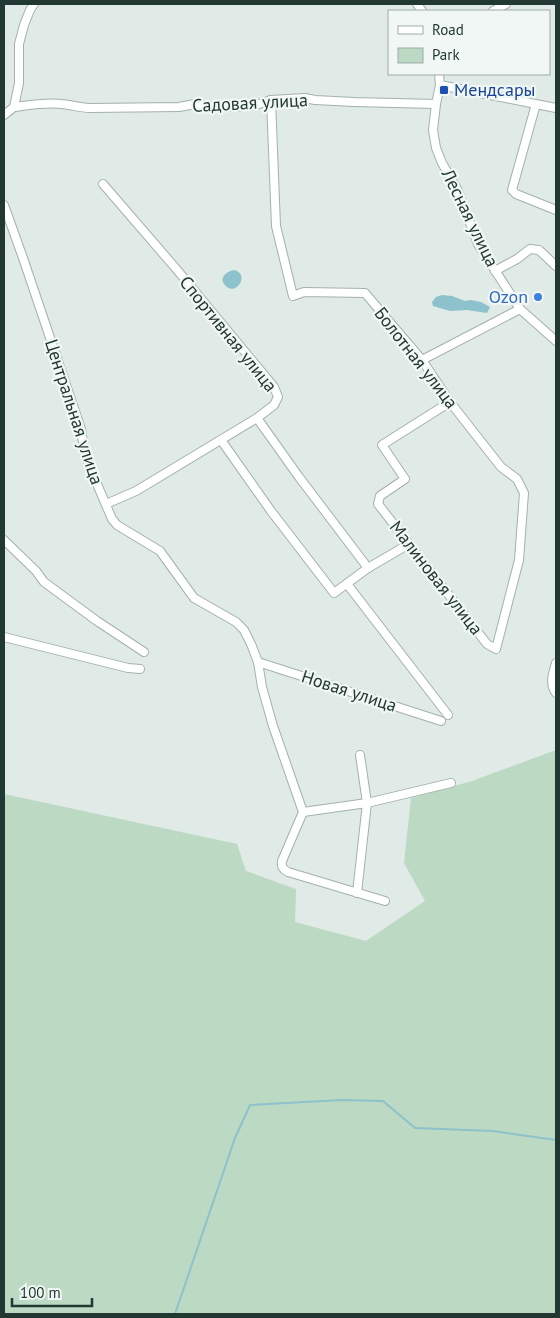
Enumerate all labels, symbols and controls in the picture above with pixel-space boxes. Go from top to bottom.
legend [388,10,550,75]
text: Road [432,20,464,39]
text: Park [432,45,460,64]
place label: Мендсары [454,78,536,101]
marker: Мендсары [438,84,450,96]
street label: Садовая улица [192,88,308,117]
street label: Лесная улица [436,164,504,271]
street label: Спортивная улица [175,271,282,396]
place label: Ozon [489,285,528,308]
marker: Ozon [532,291,544,303]
street label: Болотная улица [370,302,463,413]
street label: Центральная улица [40,336,109,488]
street label: Малиновая улица [385,516,488,639]
street label: Новая улица [299,664,400,717]
scale bar [12,1276,92,1308]
text: 100 m [20,1283,61,1302]

